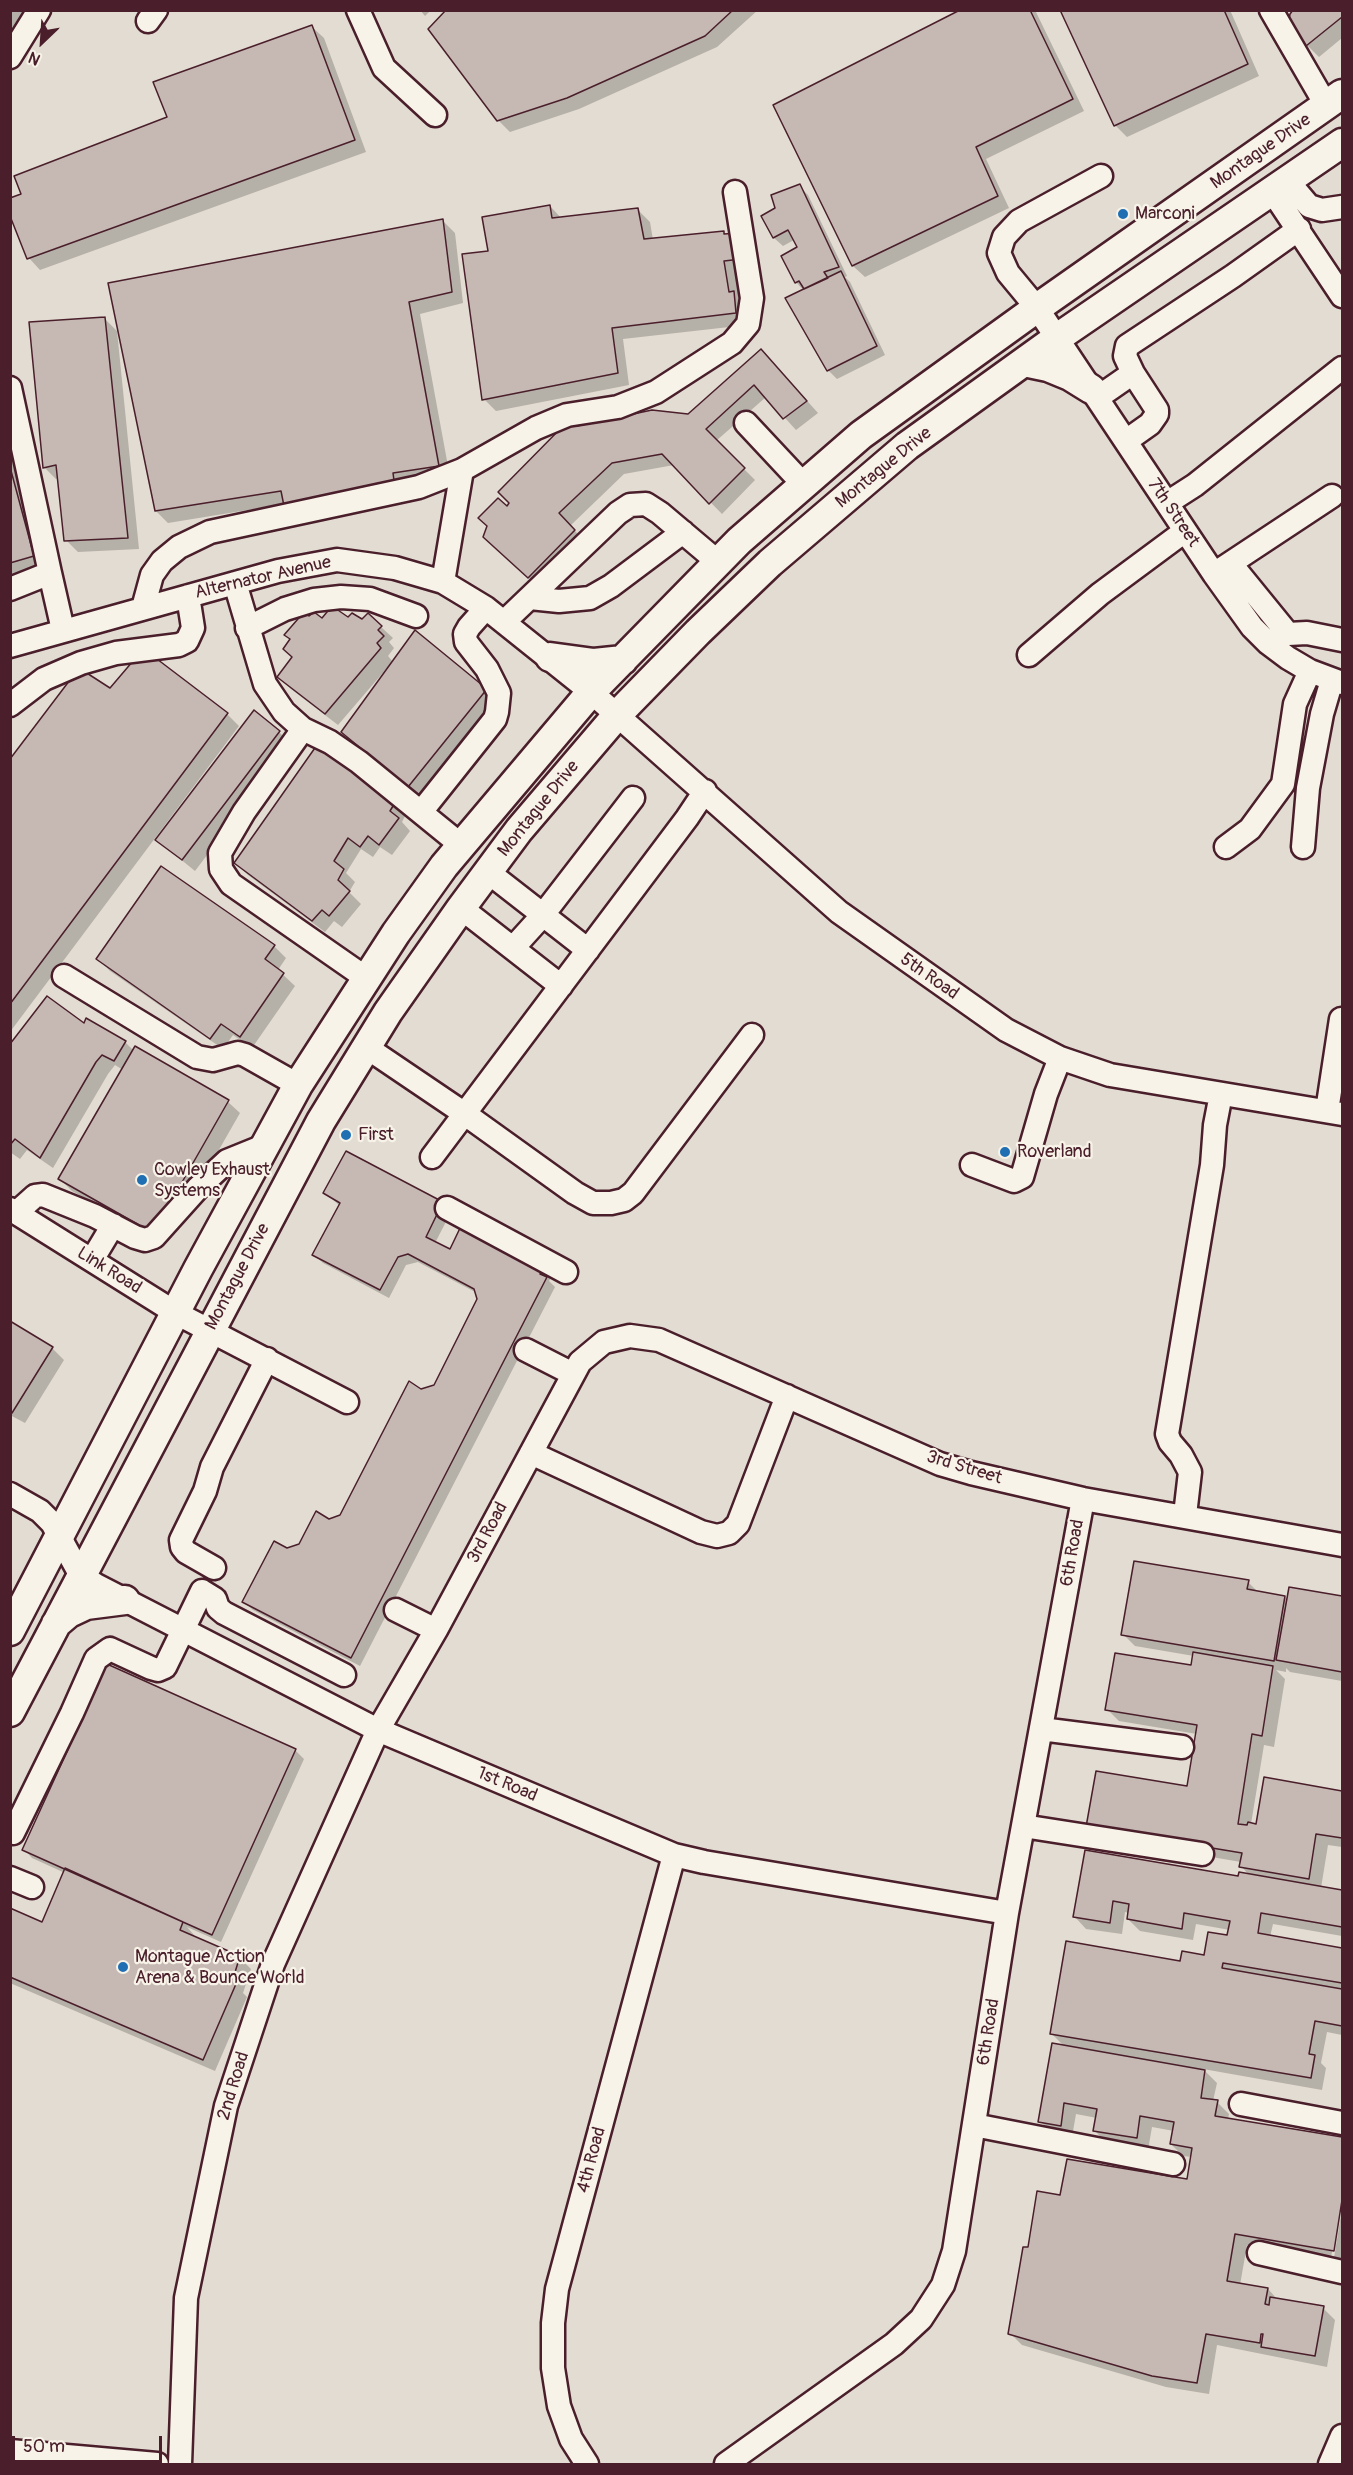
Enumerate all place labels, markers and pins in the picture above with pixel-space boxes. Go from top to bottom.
place label: Marconi [1135,203,1195,225]
marker: Marconi [1116,207,1130,221]
place label: First [358,1124,394,1146]
marker: First [339,1128,353,1142]
place label: Roverland [1017,1141,1092,1163]
marker: Roverland [998,1145,1012,1159]
place label: Cowley Exhaust Systems [154,1159,270,1202]
marker: Cowley Exhaust Systems [135,1173,149,1187]
place label: Montague Action Arena & Bounce World [135,1946,304,1988]
marker: Montague Action Arena & Bounce World [116,1960,130,1974]

